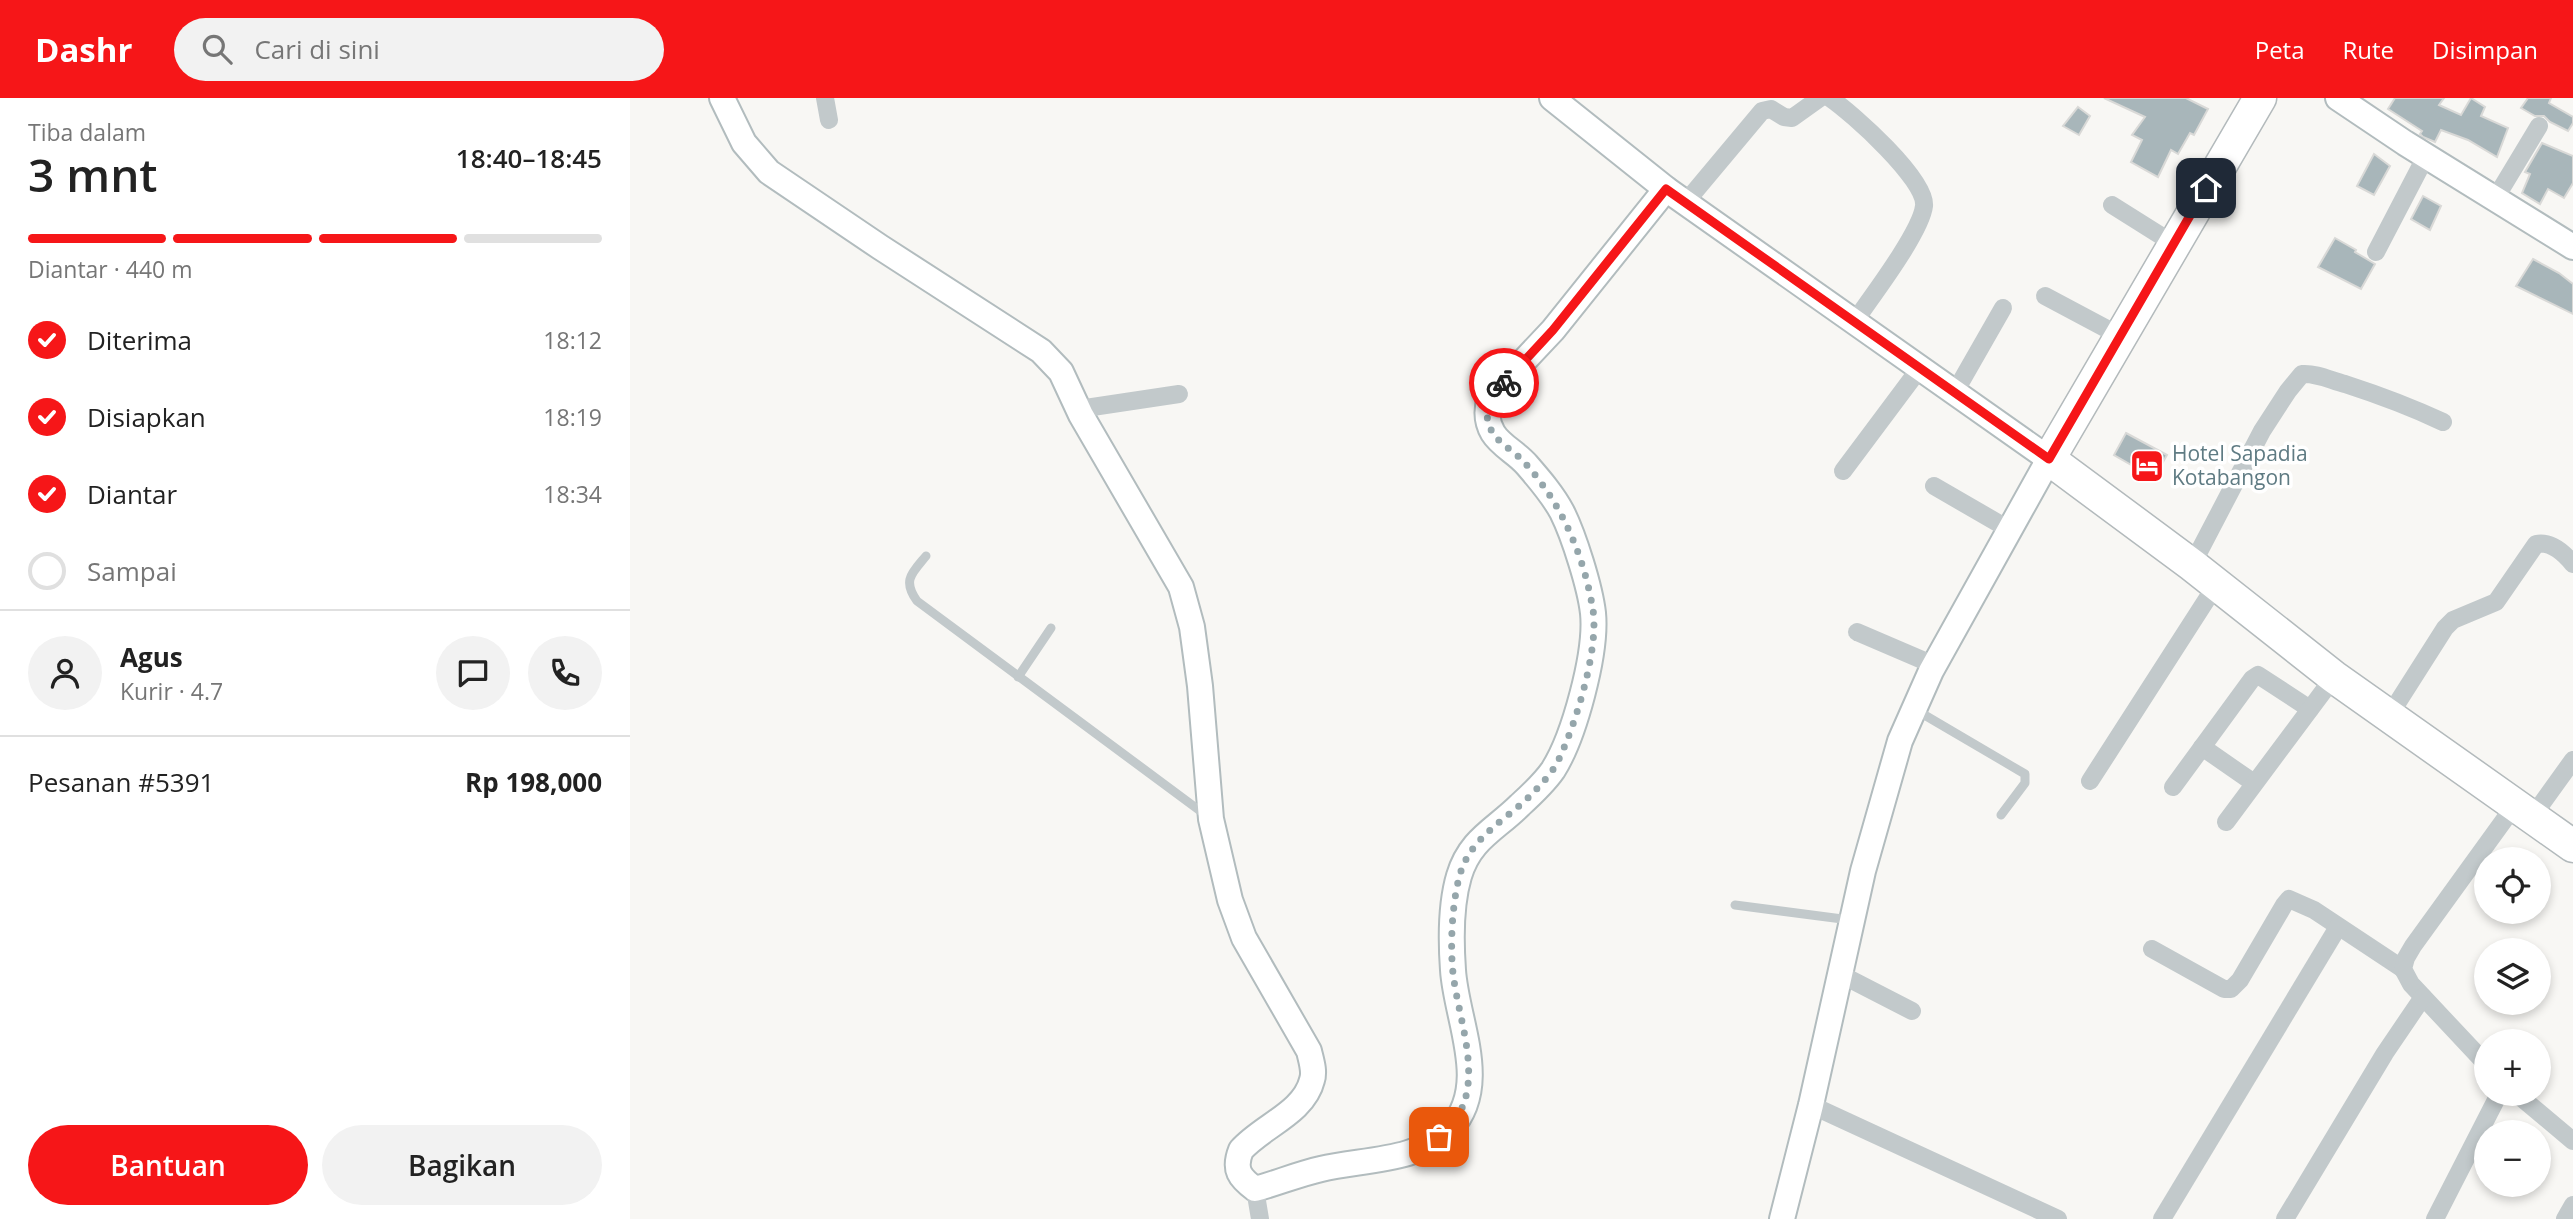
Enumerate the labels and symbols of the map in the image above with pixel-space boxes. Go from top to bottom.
pin [2176,158,2236,218]
courier [1469,348,1539,418]
place label: Hotel Sapadia Kotabangon [2172,439,2308,491]
hotel icon: Hotel Sapadia Kotabangon [2128,447,2166,485]
pin [1409,1107,1469,1167]

